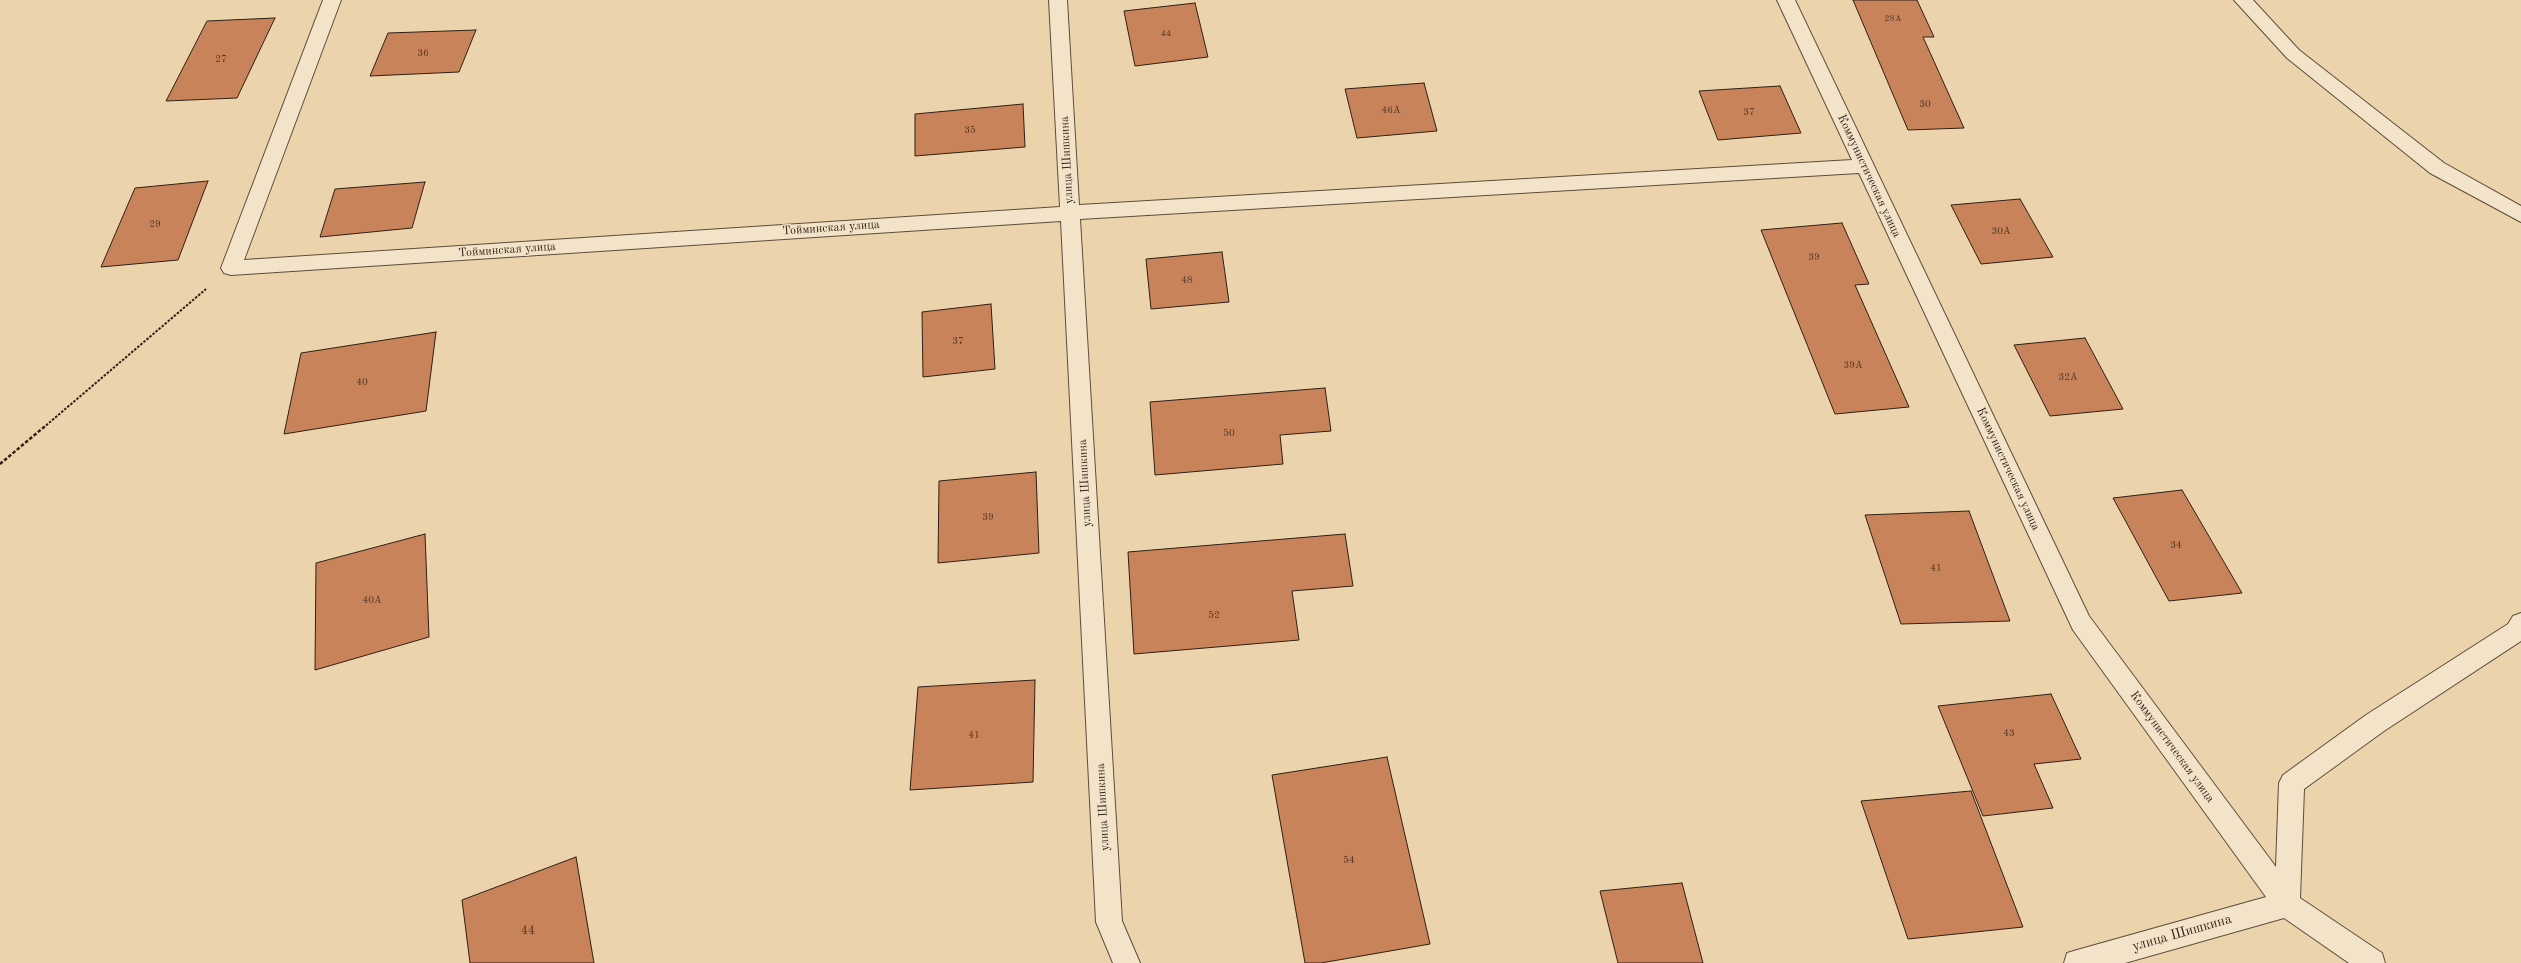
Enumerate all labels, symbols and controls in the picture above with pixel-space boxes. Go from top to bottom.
house number: 28А [1884,14,1902,24]
house number: 44 [1161,29,1171,39]
house number: 36 [417,47,429,59]
house number: 27 [215,53,227,65]
house number: 30 [1919,98,1931,110]
house number: 46А [1381,104,1401,116]
house number: 37 [1743,106,1755,118]
street label: Коммунистическая улица [1834,112,1904,240]
street label: улица Шишкина [1058,116,1076,204]
house number: 35 [964,124,976,136]
street label: Тойминская улица [782,217,880,239]
house number: 29 [149,218,161,230]
house number: 30А [1991,225,2011,237]
street label: Тойминская улица [458,239,556,261]
house number: 39 [1808,251,1820,263]
house number: 48 [1181,274,1193,286]
house number: 37 [952,335,964,347]
house number: 39А [1843,359,1863,371]
house number: 32А [2058,371,2078,383]
house number: 40 [356,376,368,388]
street label: Коммунистическая улица [1973,405,2043,533]
house number: 50 [1223,427,1235,439]
street label: улица Шишкина [1076,439,1094,527]
house number: 39 [982,511,994,523]
house number: 34 [2170,539,2182,551]
house number: 41 [1930,562,1942,574]
house number: 40А [362,594,382,606]
house number: 52 [1208,609,1220,621]
street label: Коммунистическая улица [2127,688,2217,806]
house number: 43 [2003,727,2015,739]
house number: 41 [968,729,980,741]
street label: улица Шишкина [1094,763,1112,851]
house number: 54 [1343,854,1355,866]
street label: улица Шишкина [2130,911,2234,955]
house number: 44 [521,924,535,938]

